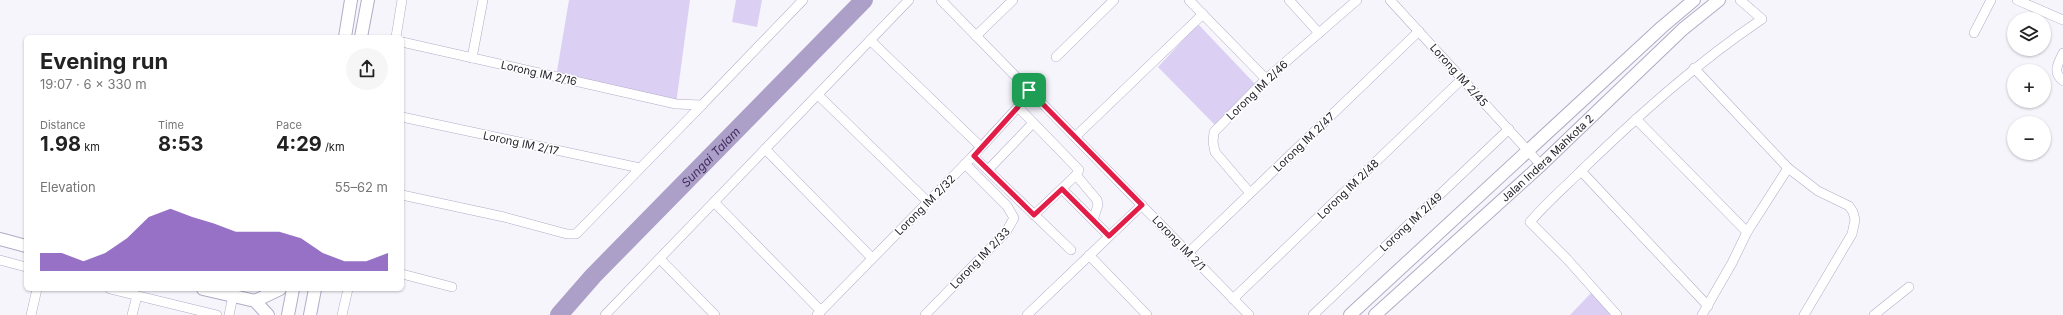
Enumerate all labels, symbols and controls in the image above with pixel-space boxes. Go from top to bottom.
map controls [2007,12,2051,160]
button: layers [2007,12,2051,56]
street label: Lorong IM 2/45 [1427,41,1491,110]
text: Evening run [40,48,168,74]
button: share [346,48,388,90]
street label: Lorong IM 2/16 [500,57,579,89]
street label: Lorong IM 2/46 [1223,57,1291,123]
button: + [2007,64,2051,108]
pin [1012,73,1046,107]
text: 19:07 · 6 × 330 m [40,76,147,92]
icon: arrive [1018,79,1040,101]
street label: Lorong IM 2/47 [1270,109,1338,175]
street label: Jalan Indera Mahkota 2 [1498,111,1596,205]
button: − [2007,116,2051,160]
text: Distance [40,118,85,132]
text: Time [158,118,184,132]
text: Pace [276,118,302,132]
water label: Sungai Talam [678,123,743,190]
street label: Lorong IM 2/17 [482,128,560,158]
text: 1.98 [40,132,81,156]
text: 8:53 [158,132,203,156]
text: 4:29 [276,132,322,156]
text: km [81,140,100,154]
text: /km [322,140,345,154]
street label: Lorong IM 2/48 [1314,156,1382,222]
street label: Lorong IM 2/32 [892,172,958,238]
text: Elevation [40,179,96,195]
text: 55–62 m [335,179,388,195]
street label: Lorong IM 2/49 [1377,189,1445,255]
street label: Lorong IM 2/1 [1149,213,1209,273]
street label: Lorong IM 2/33 [947,224,1013,292]

